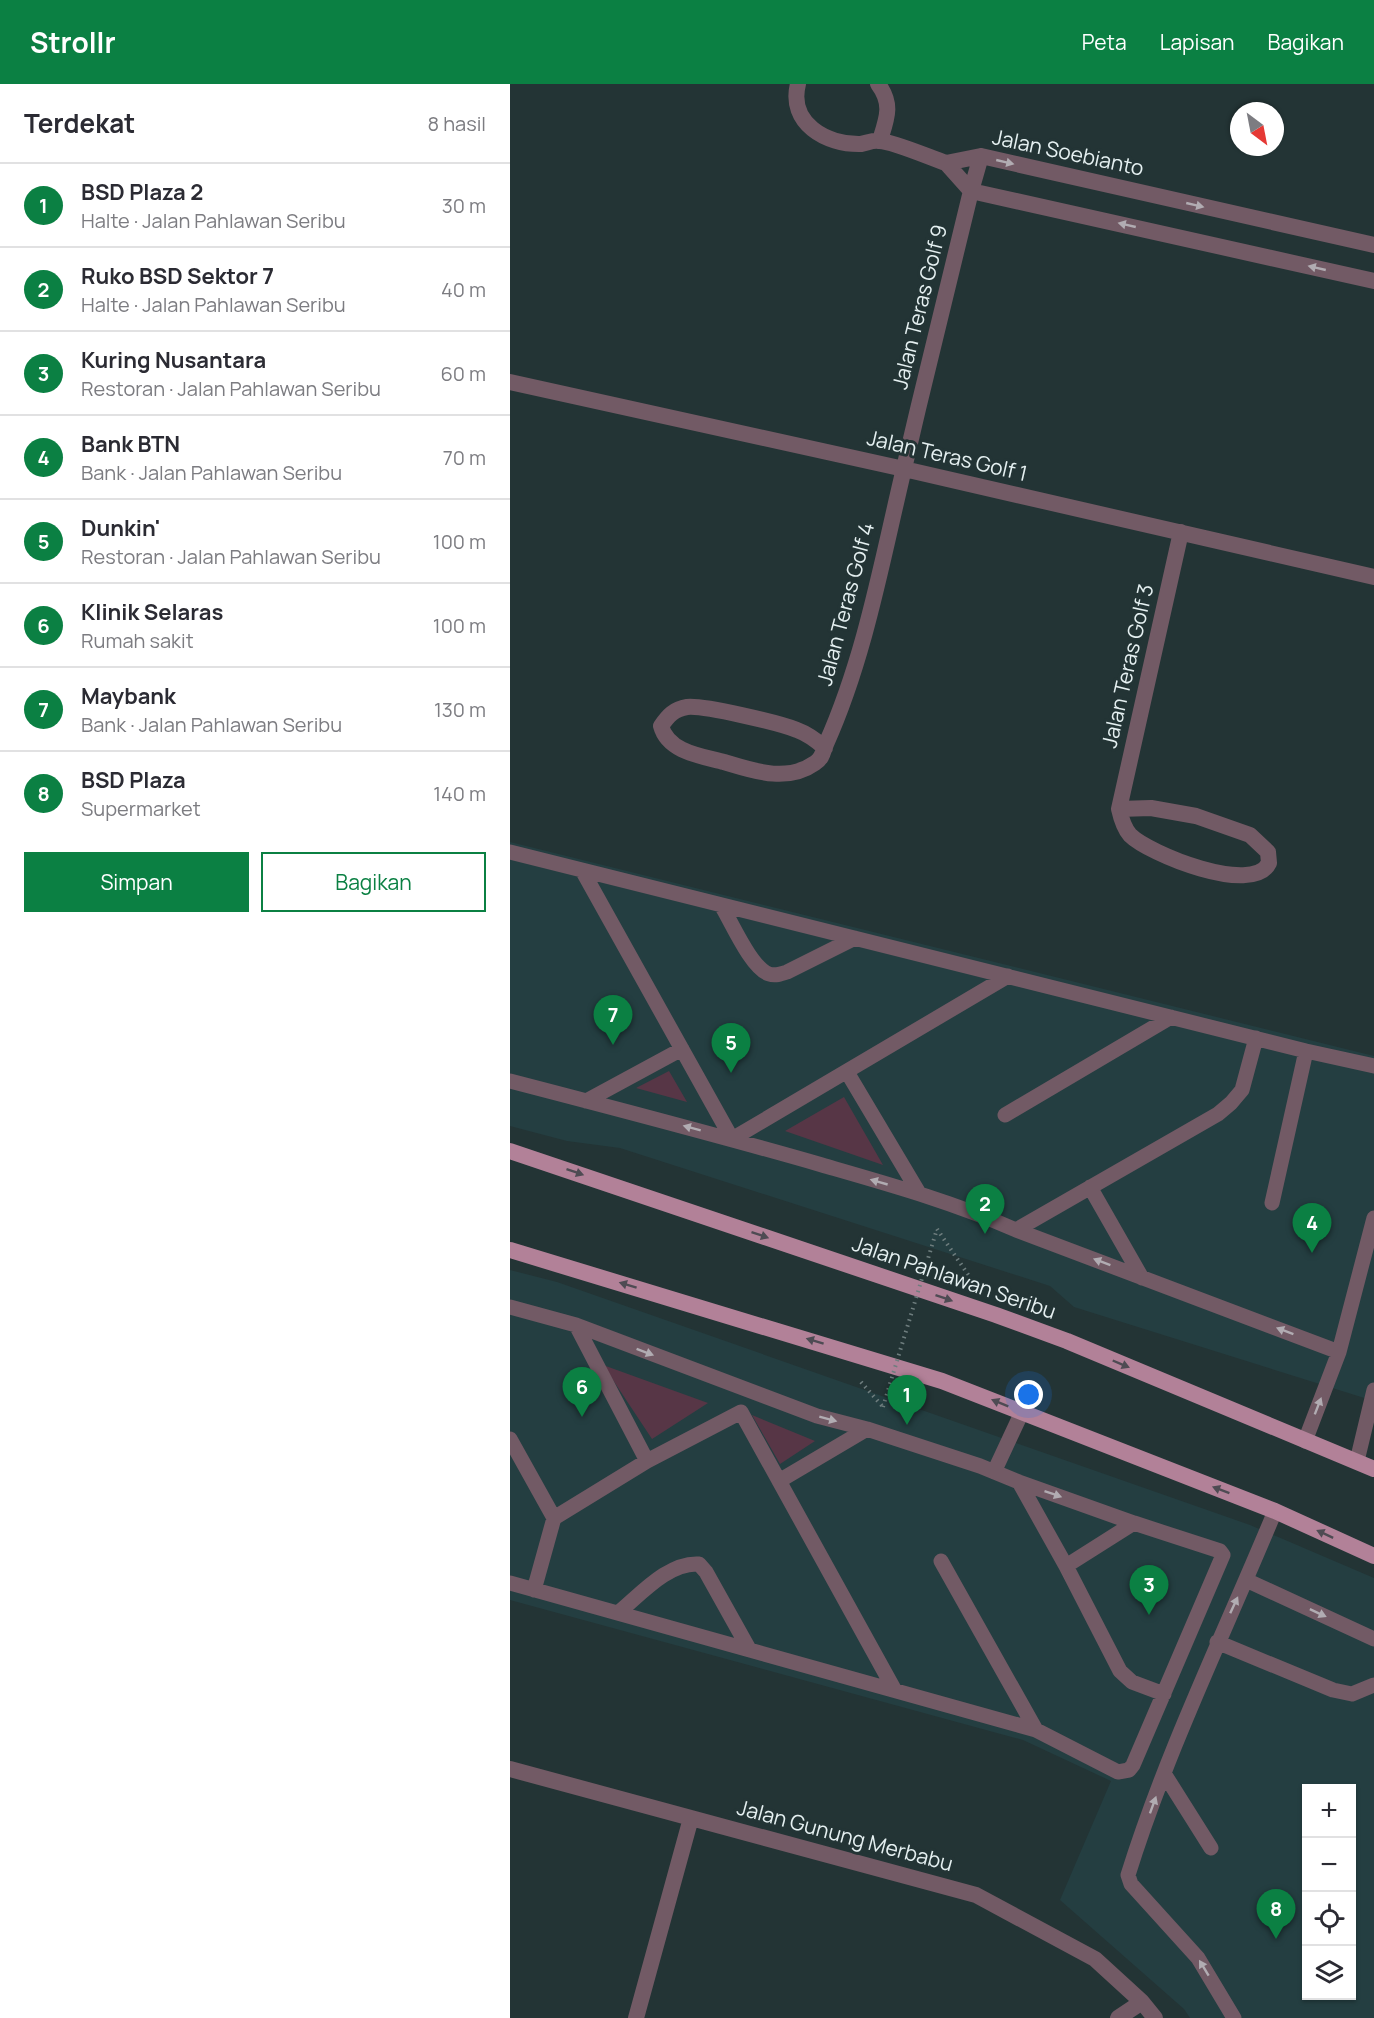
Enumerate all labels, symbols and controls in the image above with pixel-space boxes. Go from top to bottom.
text: Strollr [30,23,116,61]
text: Peta [1082,28,1127,56]
text: Lapisan [1160,28,1235,56]
text: Bagikan [1268,28,1344,56]
north arrow [1230,102,1284,156]
text: Terdekat [24,105,135,141]
text: 8 hasil [428,110,486,137]
street label: Jalan Soebianto [990,122,1147,182]
one-way arrow [996,157,1014,167]
text: BSD Plaza 2 [81,177,203,207]
text: 1 [39,192,48,219]
text: 30 m [442,192,486,219]
one-way arrow [1186,200,1205,210]
text: Halte · Jalan Pahlawan Seribu [81,207,346,234]
one-way arrow [1117,220,1136,230]
street label: Jalan Teras Golf 9 [885,222,953,392]
text: Ruko BSD Sektor 7 [81,261,274,291]
one-way arrow [1307,263,1326,272]
text: 2 [38,276,49,303]
text: 40 m [441,276,486,303]
text: Halte · Jalan Pahlawan Seribu [81,291,346,318]
text: Kuring Nusantara [81,345,266,375]
text: 3 [38,360,49,387]
text: 60 m [440,360,486,387]
text: Restoran · Jalan Pahlawan Seribu [81,375,381,402]
street label: Jalan Teras Golf 1 [864,423,1030,487]
text: Bank BTN [81,429,180,459]
text: 4 [37,444,50,471]
text: 70 m [443,444,486,471]
text: Bank · Jalan Pahlawan Seribu [81,459,342,486]
text: Dunkin' [81,513,161,543]
street label: Jalan Teras Golf 4 [810,519,880,688]
text: 5 [38,528,49,555]
text: 100 m [433,528,486,555]
text: Restoran · Jalan Pahlawan Seribu [81,543,381,570]
street label: Jalan Teras Golf 3 [1095,581,1159,750]
text: Klinik Selaras [81,597,223,627]
text: 6 [37,612,50,639]
text: 100 m [433,612,486,639]
text: Rumah sakit [81,627,194,654]
text: Maybank [81,681,176,711]
text: 7 [38,696,49,723]
text: 130 m [434,696,486,723]
text: Bank · Jalan Pahlawan Seribu [81,711,342,738]
text: BSD Plaza [81,765,186,795]
text: 8 [37,780,50,807]
text: 140 m [433,780,486,807]
text: Supermarket [81,795,201,822]
button: Simpan [24,852,249,912]
button: Bagikan [261,852,486,912]
pin: 7 [594,996,632,1045]
pin: 5 [712,1024,750,1073]
one-way arrow [683,1123,701,1133]
one-way arrow [566,1168,584,1178]
one-way arrow [870,1177,888,1186]
pin: 2 [966,1184,1004,1234]
pin: 4 [1292,1204,1332,1253]
street label: Jalan Pahlawan Seribu [849,1229,1060,1325]
one-way arrow [751,1231,769,1240]
one-way arrow [1093,1257,1111,1267]
one-way arrow [619,1280,637,1289]
one-way arrow [936,1293,954,1303]
one-way arrow [1275,1326,1293,1336]
one-way arrow [806,1336,824,1345]
one-way arrow [636,1347,654,1357]
one-way arrow [1113,1359,1131,1369]
pin: 6 [562,1368,602,1417]
pin: 1 [888,1376,926,1425]
your location [1014,1380,1043,1409]
one-way arrow [1314,1397,1323,1415]
one-way arrow [991,1398,1009,1407]
one-way arrow [819,1414,837,1424]
one-way arrow [1211,1484,1229,1494]
one-way arrow [1044,1490,1062,1500]
one-way arrow [1316,1529,1333,1538]
pin: 3 [1130,1566,1168,1615]
one-way arrow [1230,1597,1239,1614]
one-way arrow [1310,1609,1327,1618]
map controls [1302,1784,1356,2000]
button: + [1302,1784,1356,1838]
street label: Jalan Gunung Merbabu [734,1793,956,1877]
one-way arrow [1149,1796,1159,1814]
button: − [1302,1838,1356,1892]
pin: 8 [1256,1890,1296,1939]
button: locate [1302,1892,1356,1946]
button: layers [1302,1946,1356,2000]
one-way arrow [1199,1960,1210,1976]

